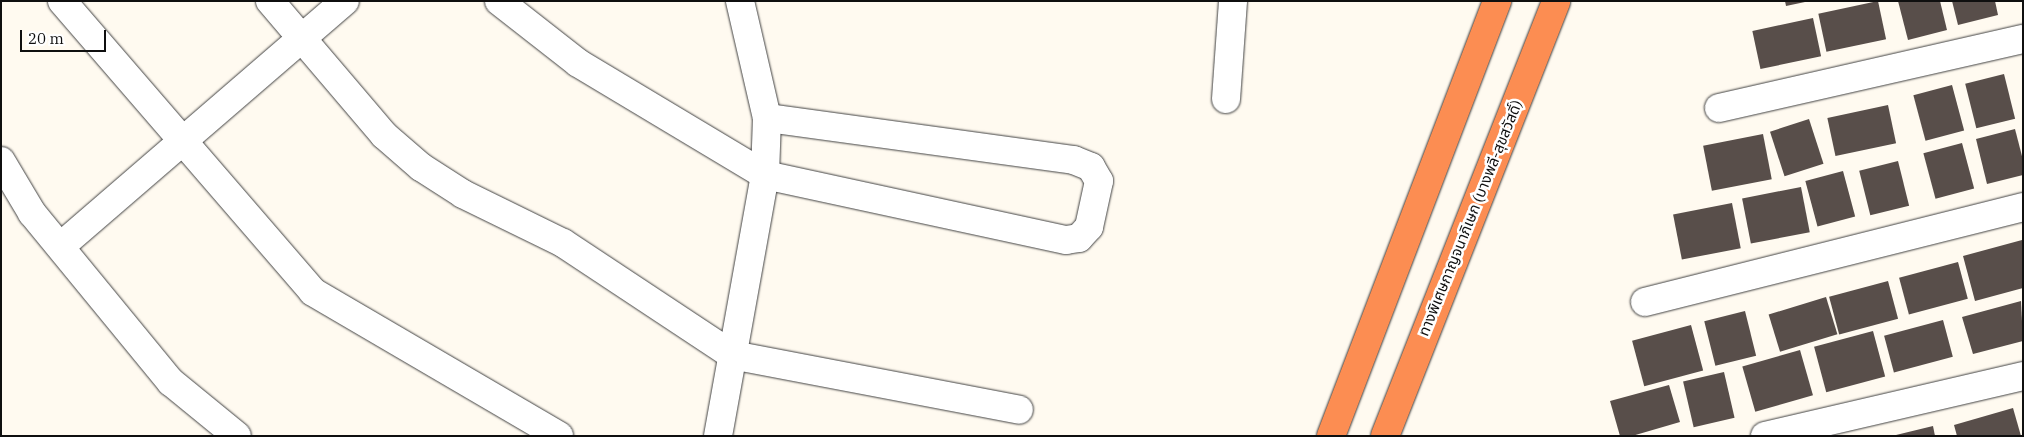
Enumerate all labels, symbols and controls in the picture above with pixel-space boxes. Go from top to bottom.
scale bar [22,20,109,52]
text: 20 m [28,29,64,48]
street label: ทางพิเศษกาญจนาภิเษก (บางพลี-สุขสวัสดิ์) [1414,97,1526,339]

